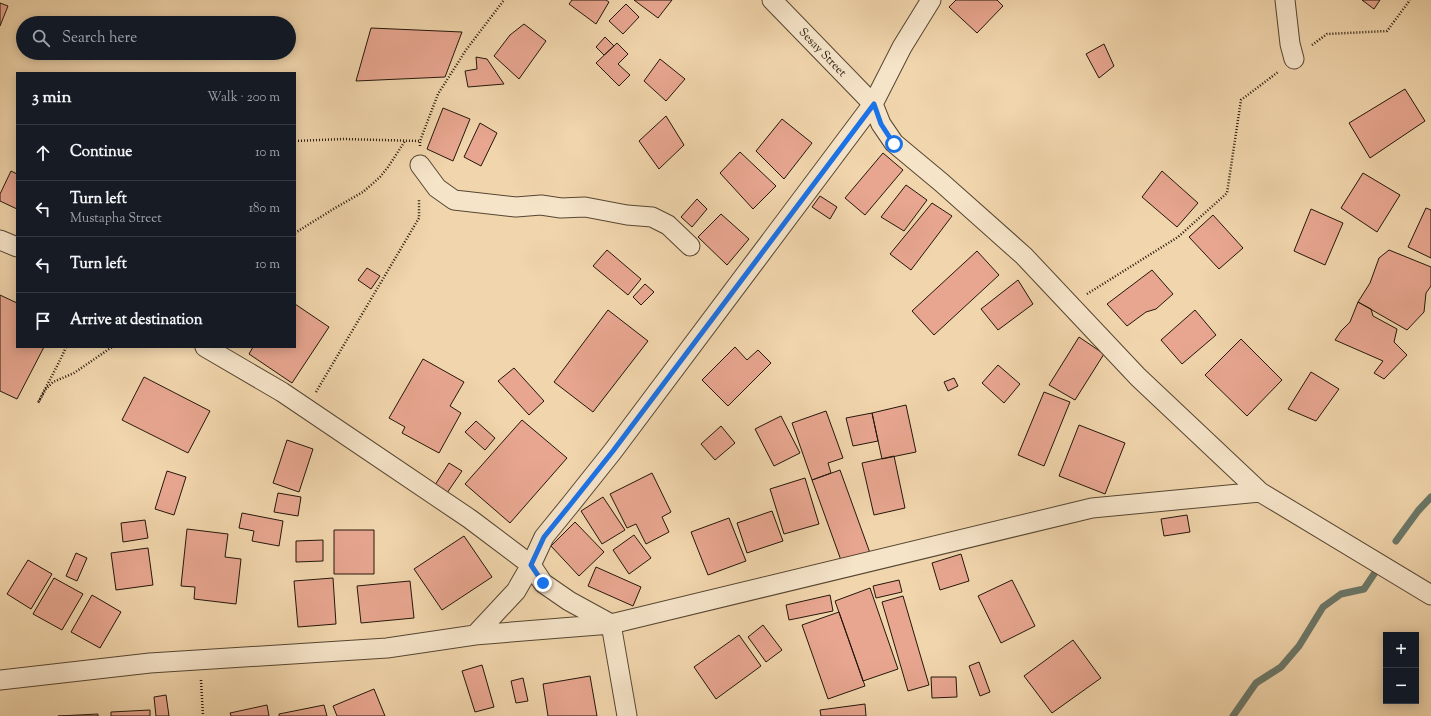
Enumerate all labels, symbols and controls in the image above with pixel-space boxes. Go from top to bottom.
search box [16,16,296,60]
street label: Sesay Street [794,24,850,81]
icon: search [30,27,52,49]
text: Search here [62,28,137,49]
text: 3 min [32,86,71,110]
text: Walk · 200 m [207,89,280,107]
route start [885,135,903,153]
icon: ahead [32,142,54,164]
text: Continue [70,142,132,163]
text: 10 m [255,144,280,162]
text: Turn left [70,189,127,210]
icon: left [32,198,54,220]
text: 180 m [249,200,280,218]
text: Mustapha Street [70,210,162,228]
icon: left [32,254,54,276]
text: Turn left [70,254,127,275]
text: 10 m [255,256,280,274]
icon: arrive [32,310,54,332]
text: Arrive at destination [70,310,203,331]
route end [534,574,552,592]
map controls [1383,632,1419,704]
button: + [1383,632,1419,668]
button: − [1383,668,1419,704]

